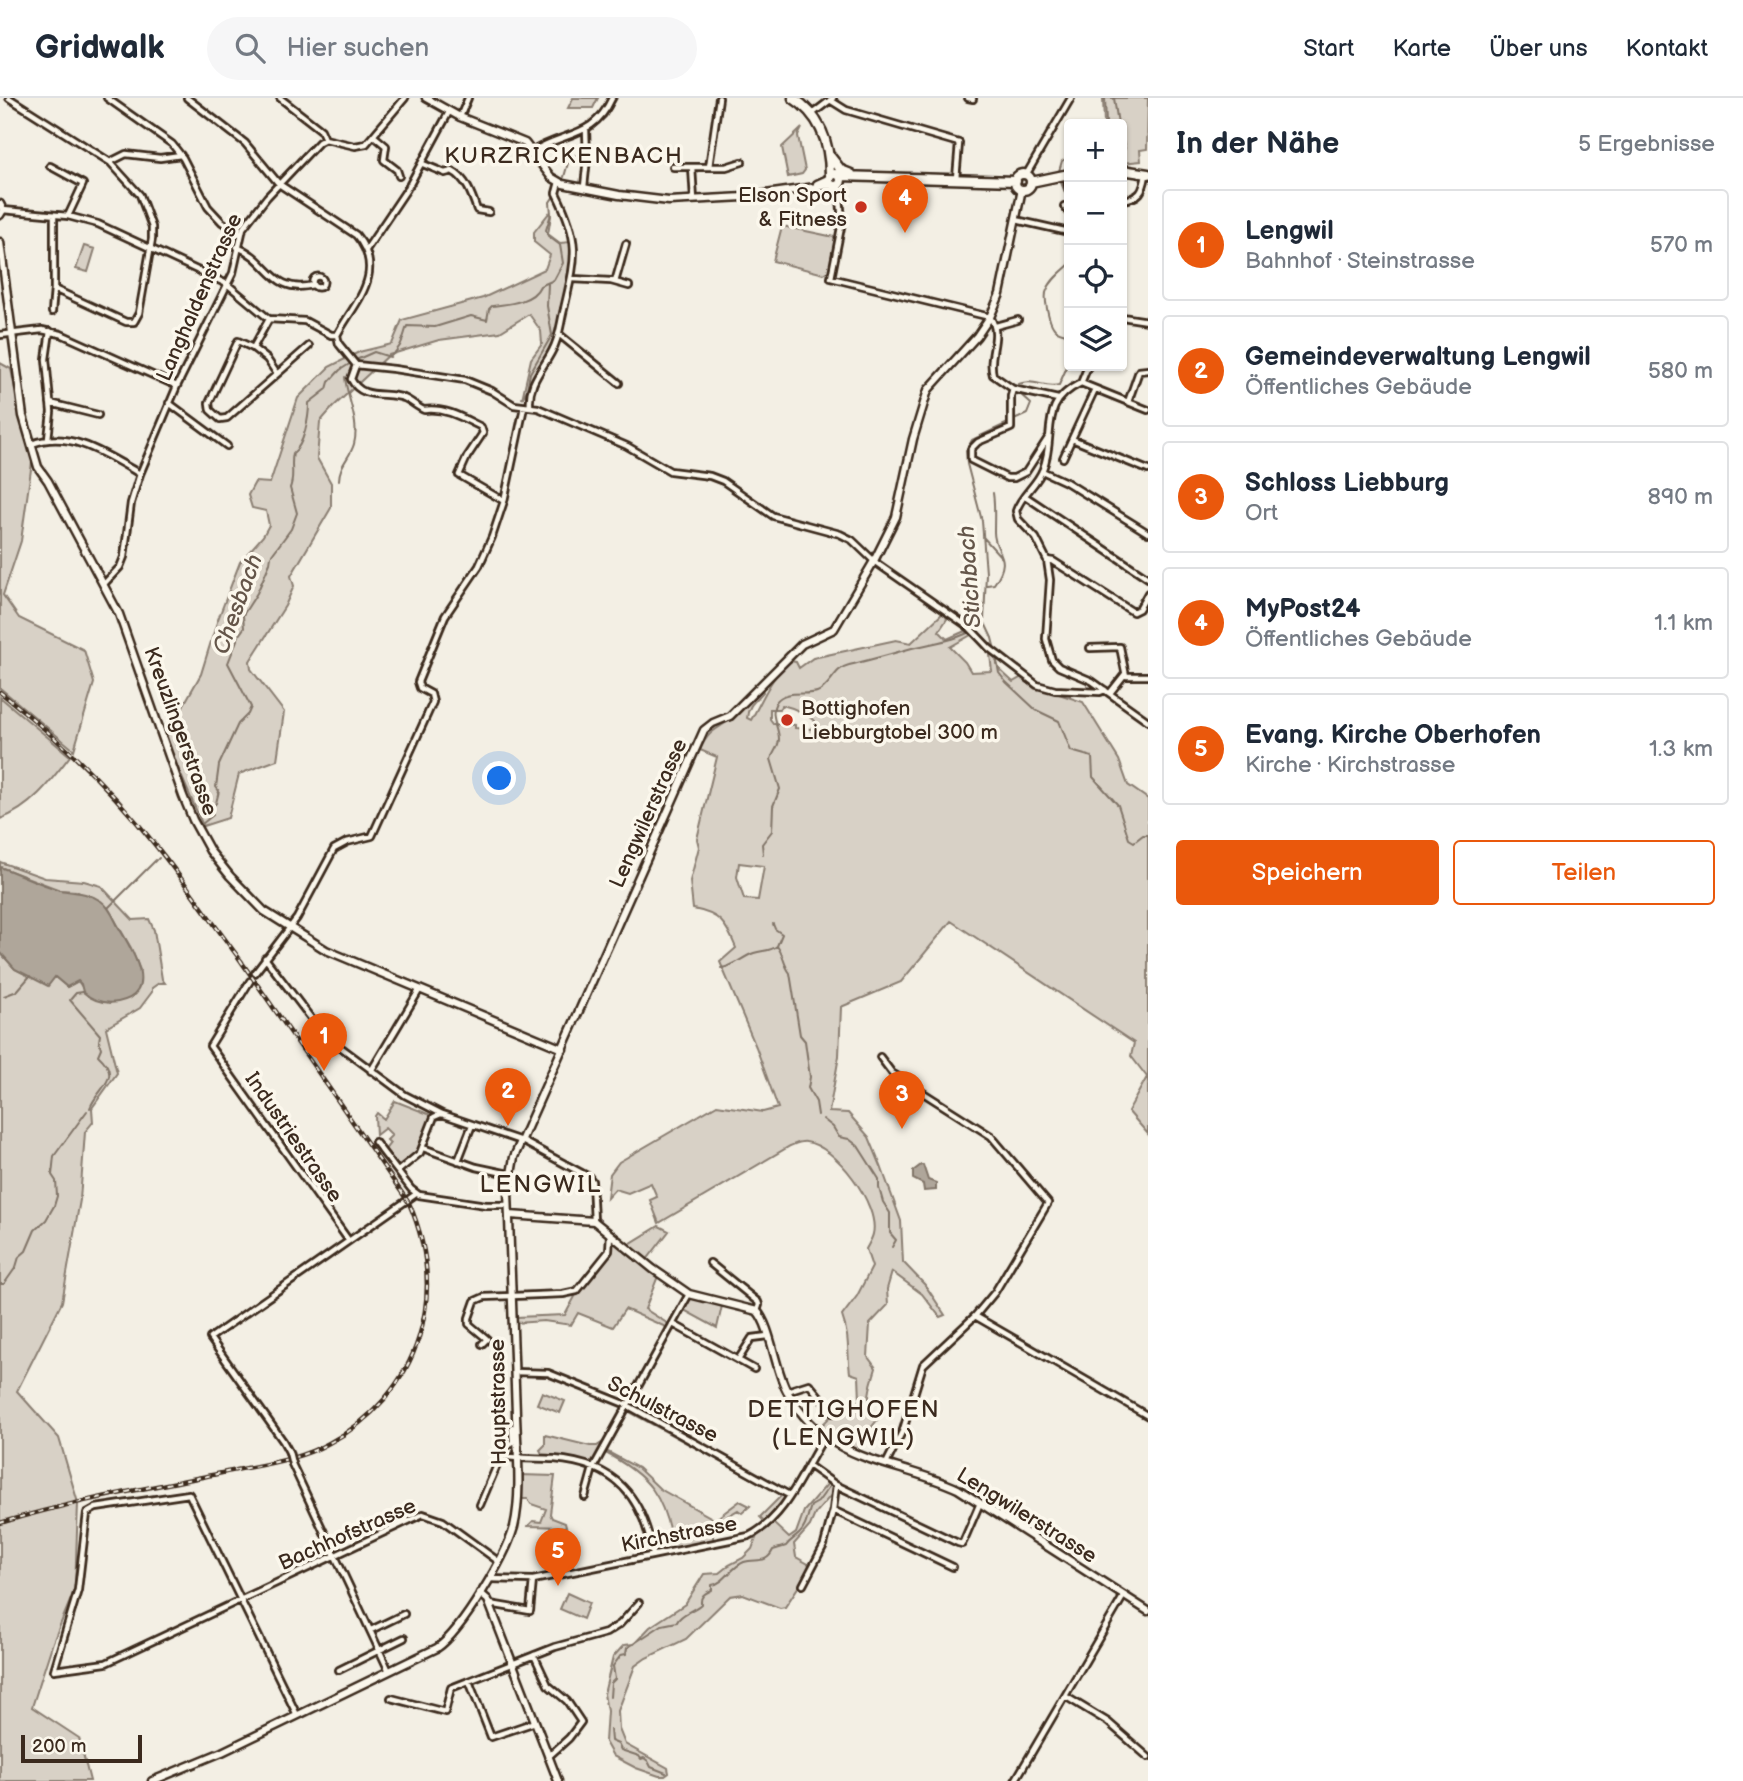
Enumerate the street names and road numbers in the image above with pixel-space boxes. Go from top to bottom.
street label: Langhaldenstrasse [151,210,248,385]
street label: Kreuzlingerstrasse [138,643,223,819]
street label: Lengwilerstrasse [604,735,693,892]
street label: Industriestrasse [239,1067,348,1207]
street label: Hauptstrasse [485,1339,512,1465]
street label: Schulstrasse [603,1371,722,1448]
street label: Lengwilerstrasse [952,1462,1101,1569]
street label: Bachhofstrasse [275,1493,420,1576]
street label: Kirchstrasse [619,1511,739,1558]

